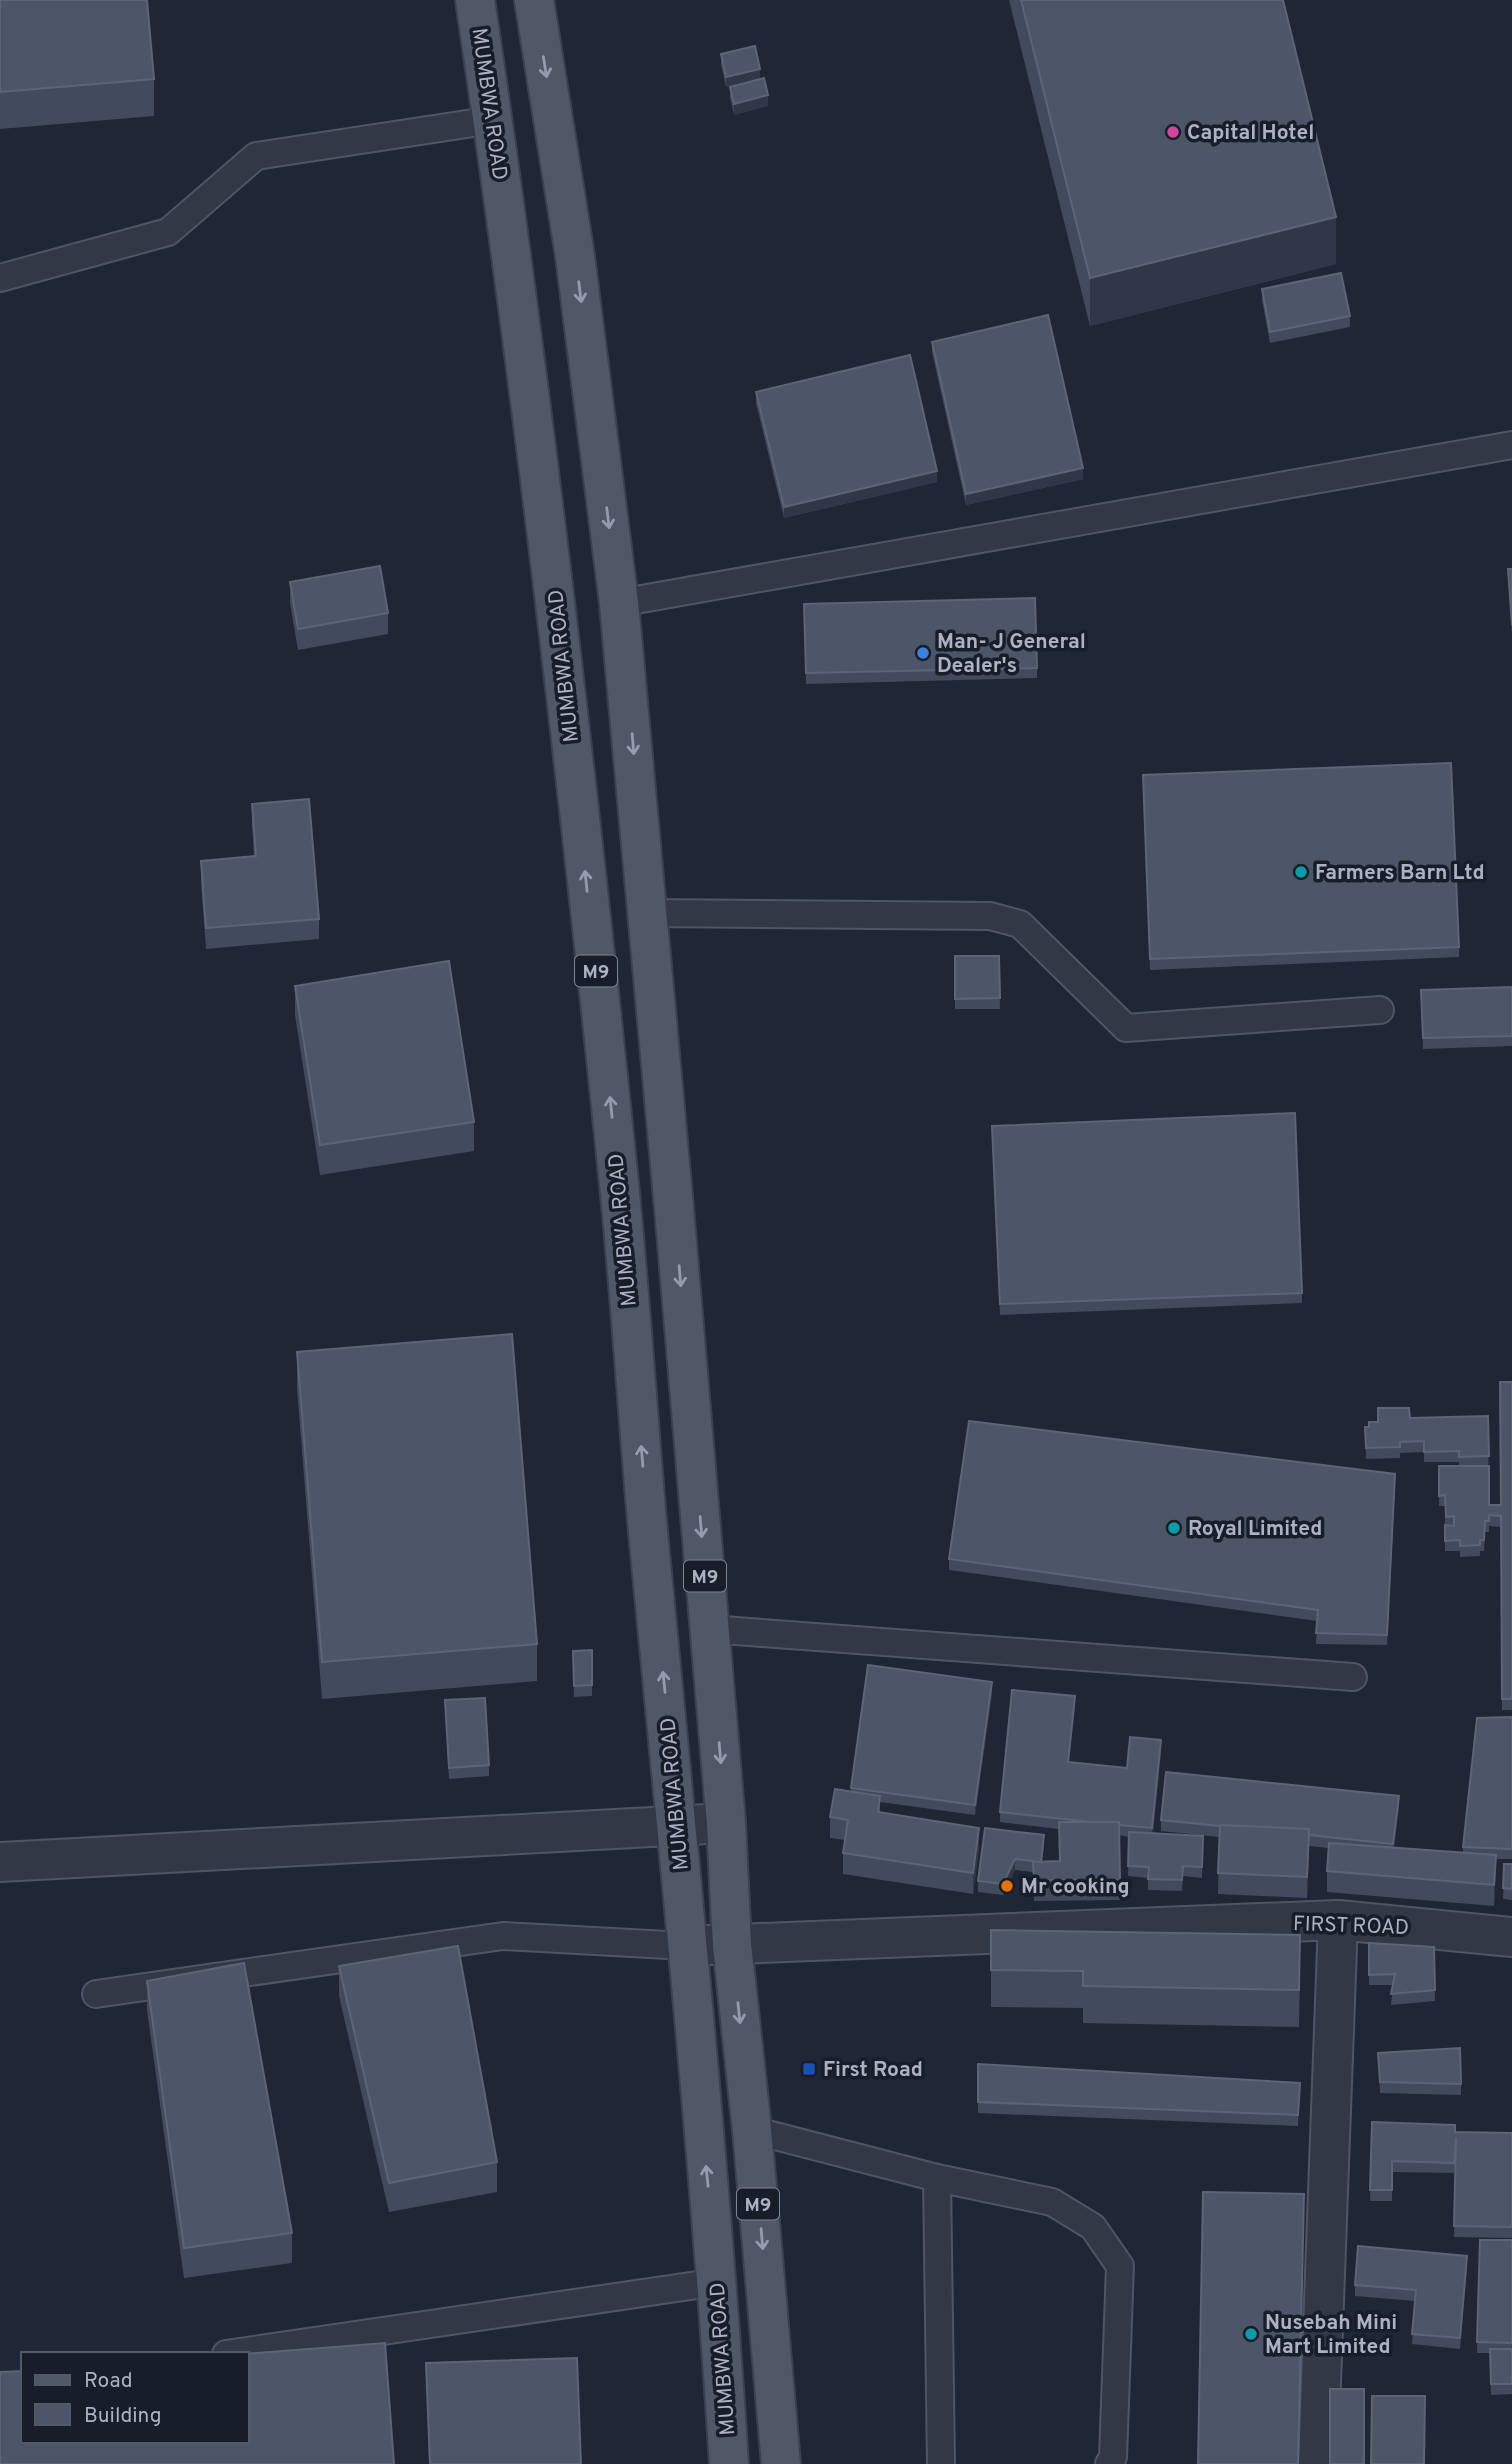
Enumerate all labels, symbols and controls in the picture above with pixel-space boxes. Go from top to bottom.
street label: MUMBWA ROAD [464,26,513,182]
one-way arrow [539,55,552,78]
place label: Capital Hotel [1187,120,1314,147]
marker: Capital Hotel [1165,124,1181,140]
one-way arrow [573,280,586,303]
one-way arrow [602,506,615,529]
street label: MUMBWA ROAD [543,588,586,743]
place label: Man- J General Dealer's [937,629,1086,680]
marker: Man- J General Dealer's [915,645,931,661]
one-way arrow [627,732,640,755]
place label: Farmers Barn Ltd [1315,860,1485,887]
marker: Farmers Barn Ltd [1293,864,1309,880]
one-way arrow [580,870,593,893]
road number: M9 [575,956,617,987]
one-way arrow [604,1097,617,1119]
street label: MUMBWA ROAD [603,1152,644,1307]
one-way arrow [674,1264,687,1286]
one-way arrow [635,1445,648,1468]
one-way arrow [695,1515,708,1538]
place label: Royal Limited [1188,1516,1322,1543]
marker: Royal Limited [1166,1520,1182,1536]
road number: M9 [684,1560,726,1592]
one-way arrow [657,1672,670,1694]
street label: MUMBWA ROAD [655,1716,696,1871]
one-way arrow [714,1742,727,1764]
place label: Mr cooking [1021,1874,1130,1901]
marker: Mr cooking [999,1878,1015,1894]
street label: FIRST ROAD [1292,1911,1410,1942]
one-way arrow [733,2001,746,2024]
place label: First Road [823,2057,923,2084]
marker: First Road [801,2061,817,2077]
one-way arrow [700,2165,713,2188]
road number: M9 [737,2188,779,2220]
one-way arrow [755,2227,768,2250]
street label: MUMBWA ROAD [705,2281,742,2436]
place label: Nusebah Mini Mart Limited [1265,2310,1397,2361]
marker: Nusebah Mini Mart Limited [1243,2326,1259,2342]
legend [21,2352,248,2443]
text: Road [84,2368,133,2395]
text: Building [84,2403,162,2430]

